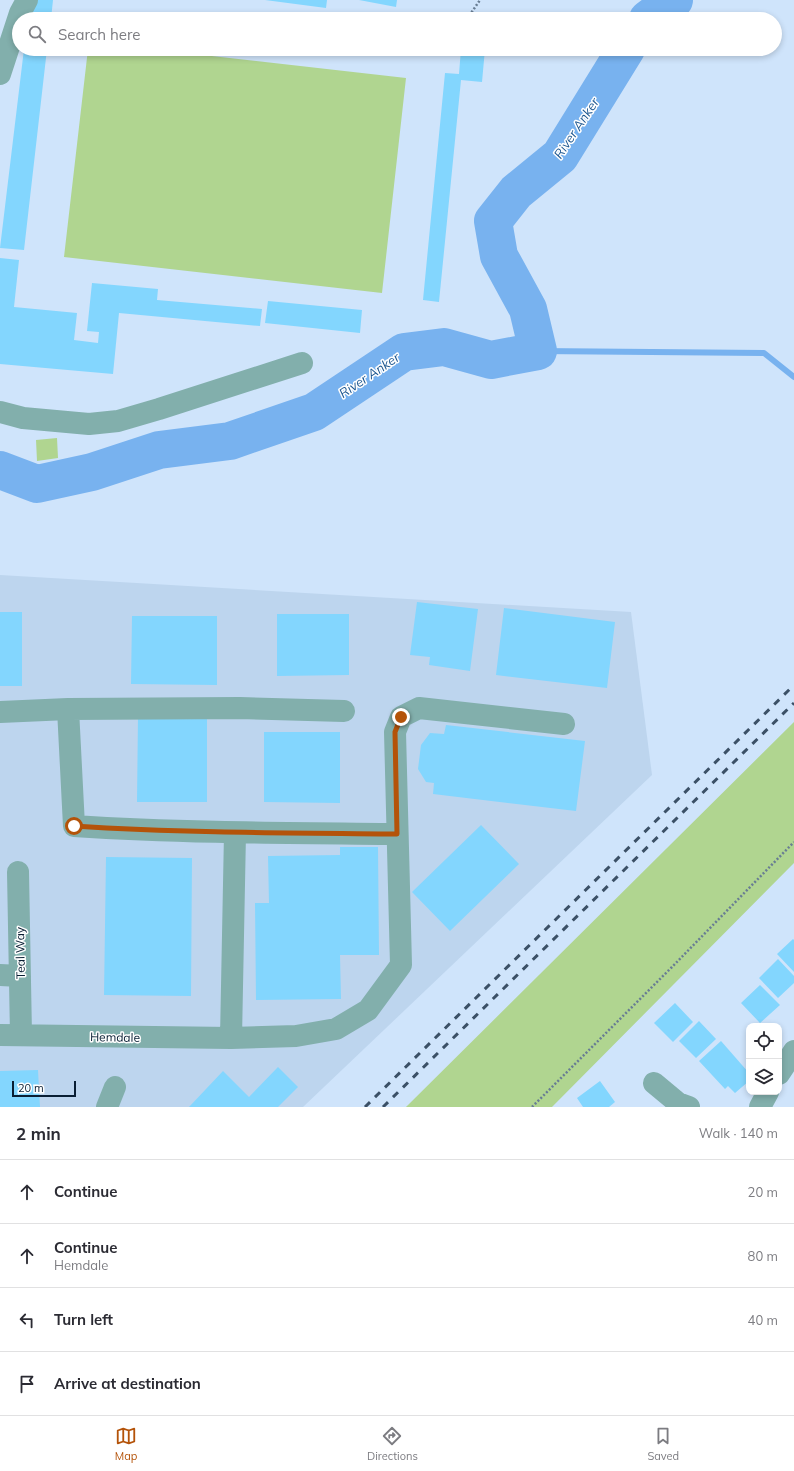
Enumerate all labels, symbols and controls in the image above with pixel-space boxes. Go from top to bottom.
search box [12,12,782,56]
icon: search [26,23,48,45]
text: Search here [58,25,140,44]
water label: River Anker [550,94,603,161]
water label: River Anker [336,348,403,401]
route end [392,708,410,726]
route start [65,817,83,835]
street label: Teal Way [12,926,28,979]
map controls [746,1023,782,1095]
button: locate [746,1023,782,1059]
street label: Hemdale [90,1029,140,1045]
button: layers [746,1059,782,1095]
scale bar [12,1079,76,1098]
text: 20 m [18,1081,44,1095]
text: 2 min [16,1123,61,1144]
text: Walk · 140 m [699,1125,778,1141]
icon: ahead [16,1181,38,1203]
text: Continue [54,1182,117,1201]
text: 20 m [748,1184,778,1200]
text: Continue [54,1238,117,1257]
icon: ahead [16,1245,38,1267]
text: 80 m [748,1248,778,1264]
text: Hemdale [54,1257,108,1273]
icon: left [16,1309,38,1331]
text: Turn left [54,1310,113,1329]
text: 40 m [748,1312,778,1328]
icon: arrive [16,1373,38,1395]
text: Arrive at destination [54,1374,201,1393]
tab: Map [115,1425,137,1463]
tab: Directions [367,1425,418,1463]
tab: Saved [647,1425,679,1463]

